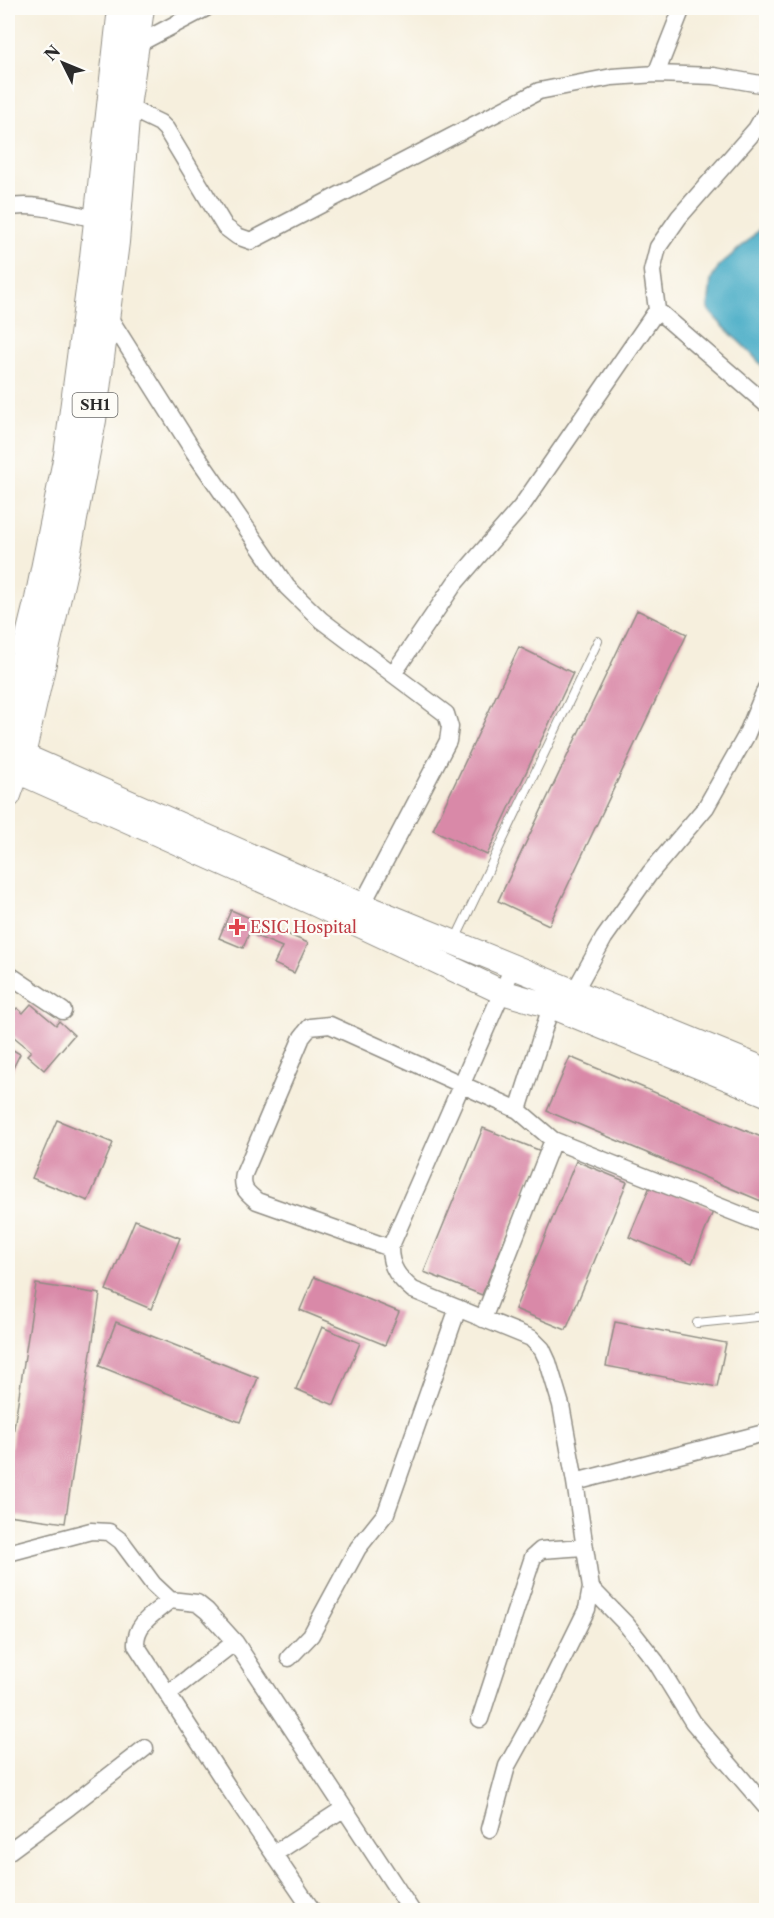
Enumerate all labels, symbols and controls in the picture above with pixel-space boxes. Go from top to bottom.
north arrow [33,33,93,93]
text: N [40,41,64,65]
road number: SH1 [72,393,118,417]
place label: ESIC Hospital [250,917,357,937]
marker: ESIC Hospital [228,918,246,936]

